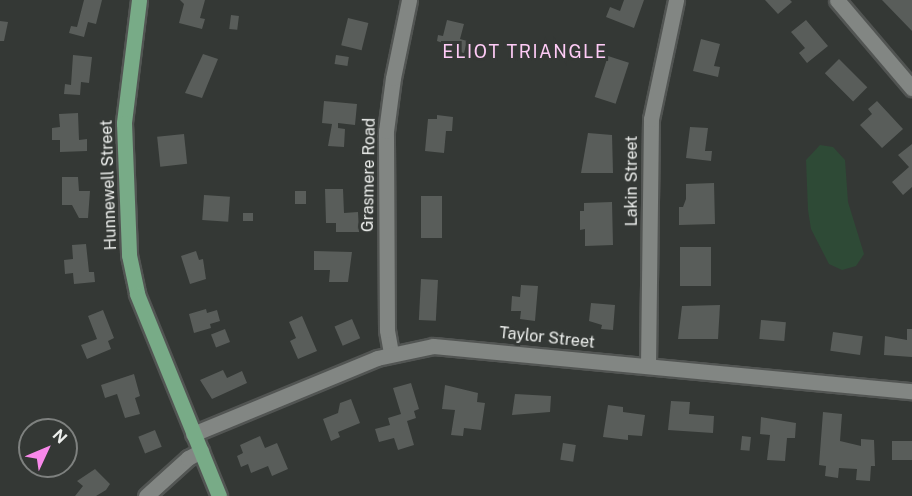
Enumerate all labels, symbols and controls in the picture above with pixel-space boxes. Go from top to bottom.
district label: ELIOT TRIANGLE [442,41,608,63]
street label: Grasmere Road [358,118,380,232]
street label: Hunnewell Street [97,119,121,251]
street label: Lakin Street [622,136,642,226]
street label: Taylor Street [498,323,596,353]
north arrow [18,418,78,478]
text: N [49,425,71,448]

